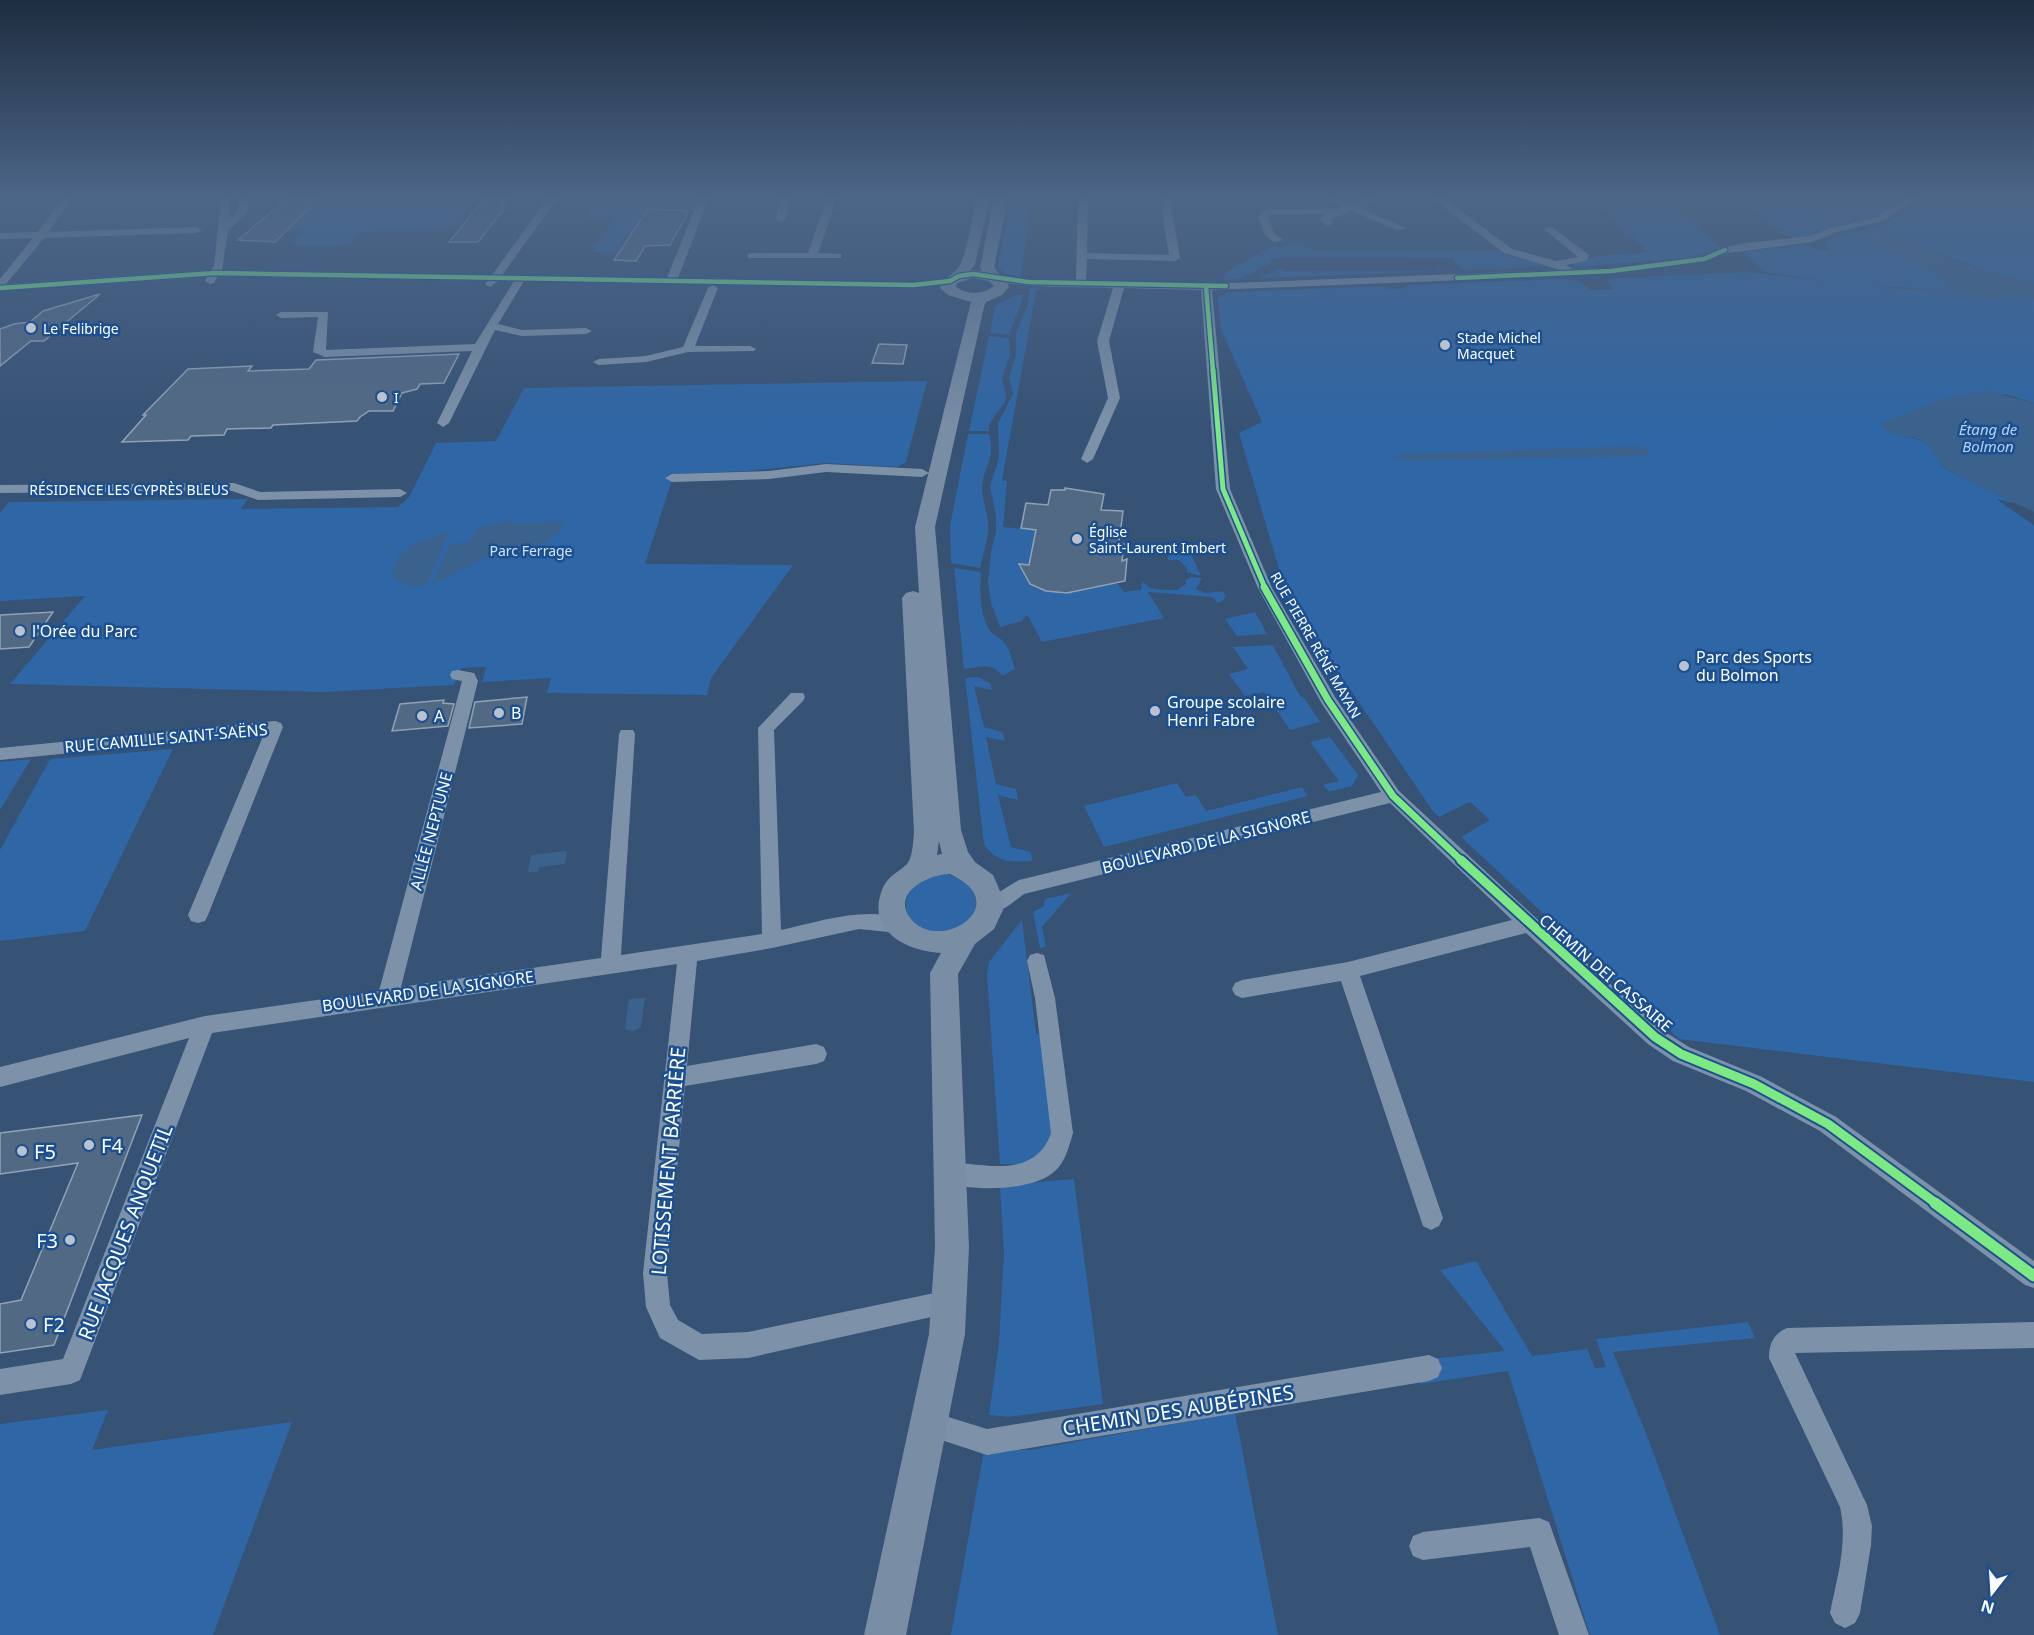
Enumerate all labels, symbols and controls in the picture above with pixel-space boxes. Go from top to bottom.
place label: Le Felibrige [43,319,119,338]
marker: Le Felibrige [24,321,38,335]
place label: Stade Michel Macquet [1457,328,1541,363]
marker: Stade Michel Macquet [1438,338,1452,352]
place label: I [394,388,399,407]
marker: I [375,390,389,404]
water label: Étang de Bolmon [1959,419,2018,456]
street label: RÉSIDENCE LES CYPRÈS BLEUS [29,480,229,499]
place label: Église Saint-Laurent Imbert [1089,522,1226,557]
marker: Église Saint-Laurent Imbert [1070,532,1084,546]
park label: Parc Ferrage [490,541,573,560]
street label: RUE PIERRE RÉNÉ MAYAN [1266,568,1366,722]
place label: l'Orée du Parc [32,620,138,642]
marker: l'Orée du Parc [13,624,27,638]
place label: Parc des Sports du Bolmon [1696,646,1812,686]
marker: Parc des Sports du Bolmon [1677,659,1691,673]
place label: Groupe scolaire Henri Fabre [1167,691,1285,731]
place label: B [511,702,521,724]
marker: Groupe scolaire Henri Fabre [1148,704,1162,718]
place label: A [434,705,445,727]
marker: B [492,706,506,720]
marker: A [415,709,429,723]
street label: RUE CAMILLE SAINT-SAËNS [64,718,269,758]
street label: ALLÉE NEPTUNE [405,770,457,892]
street label: BOULEVARD DE LA SIGNORE [1100,805,1312,879]
street label: CHEMIN DEI CASSAIRE [1535,909,1677,1037]
street label: BOULEVARD DE LA SIGNORE [321,965,535,1017]
street label: LOTISSEMENT BARRIÈRE [645,1046,691,1276]
street label: RUE JACQUES ANQUETIL [71,1120,179,1344]
place label: F4 [101,1132,123,1159]
place label: F5 [34,1138,56,1165]
marker: F4 [82,1138,96,1152]
marker: F5 [15,1144,29,1158]
place label: F3 [36,1227,58,1254]
marker: F3 [63,1233,77,1247]
place label: F2 [43,1311,65,1338]
marker: F2 [24,1317,38,1331]
street label: CHEMIN DES AUBÉPINES [1061,1378,1295,1442]
north arrow [1962,1563,2022,1623]
text: N [1978,1595,1997,1620]

